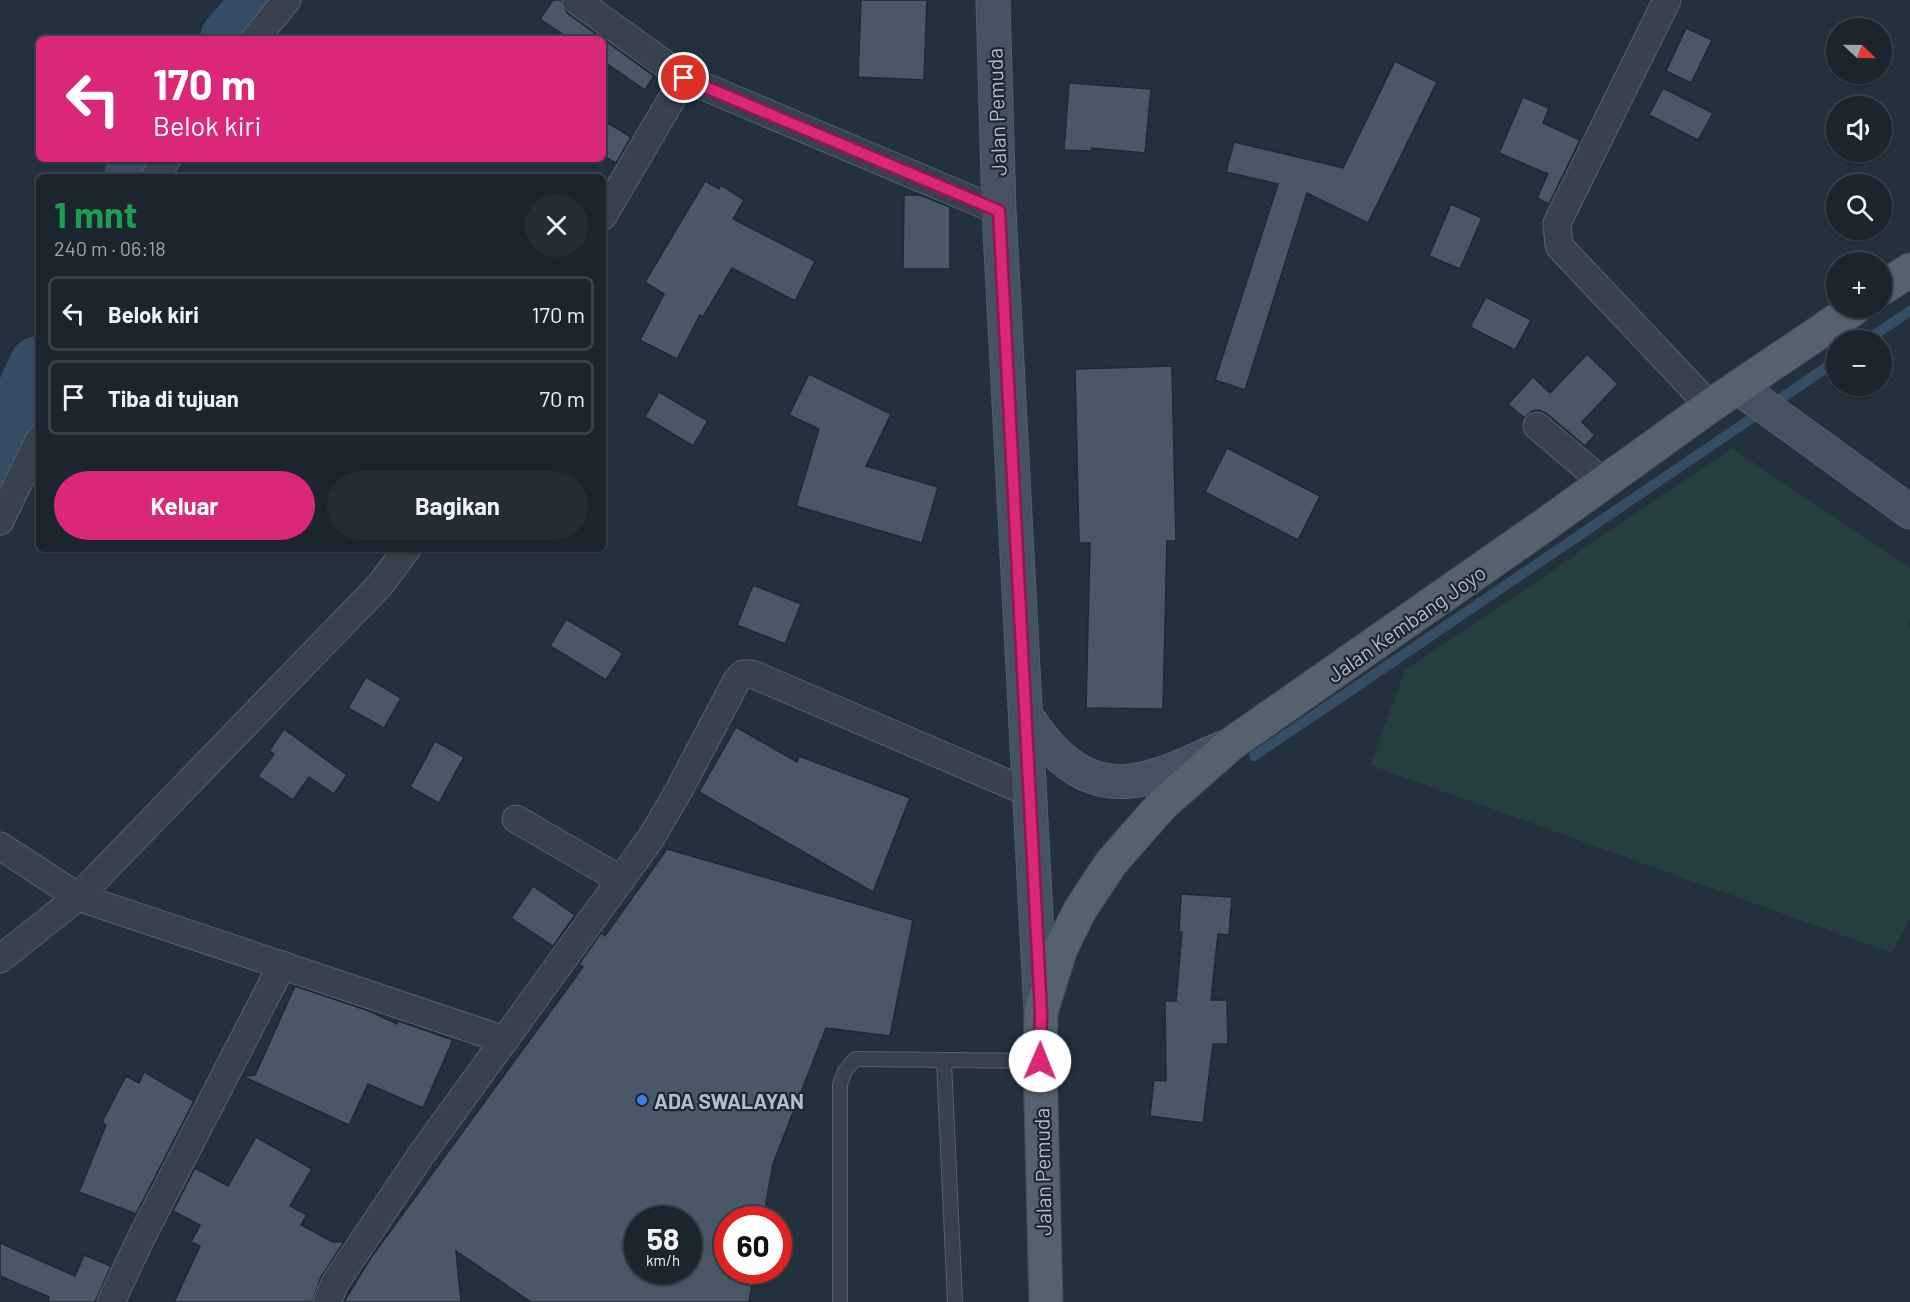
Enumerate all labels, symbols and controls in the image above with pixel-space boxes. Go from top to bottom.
north arrow [1826,18,1892,84]
map controls [1826,18,1892,396]
street label: Jalan Pemuda [981,48,1011,176]
pin [658,52,709,103]
text: 170 m [153,58,256,108]
icon: left [54,60,132,138]
icon: arrive [667,61,700,94]
button: sound [1826,96,1892,162]
text: Belok kiri [153,109,261,141]
button: search [1826,174,1892,240]
text: 1 mnt [54,192,137,235]
button: close [525,194,588,257]
text: 240 m · 06:18 [54,236,166,260]
button: + [1826,252,1892,318]
icon: left [57,297,90,330]
text: Belok kiri [108,301,199,327]
text: 170 m [532,301,585,327]
button: − [1826,330,1892,396]
icon: arrive [57,381,90,414]
text: Tiba di tujuan [108,385,239,411]
text: 70 m [540,385,585,411]
button: Keluar [54,471,315,540]
button: Bagikan [327,471,588,540]
street label: Jalan Kembang Joyo [1322,559,1490,687]
position arrow [1008,1029,1072,1093]
place label: ADA SWALAYAN [654,1088,804,1113]
marker: ADA SWALAYAN [635,1093,649,1107]
street label: Jalan Pemuda [1028,1108,1056,1236]
speed limit sign: 60 [714,1206,792,1284]
text: 58 [647,1220,679,1256]
text: km/h [646,1251,680,1269]

